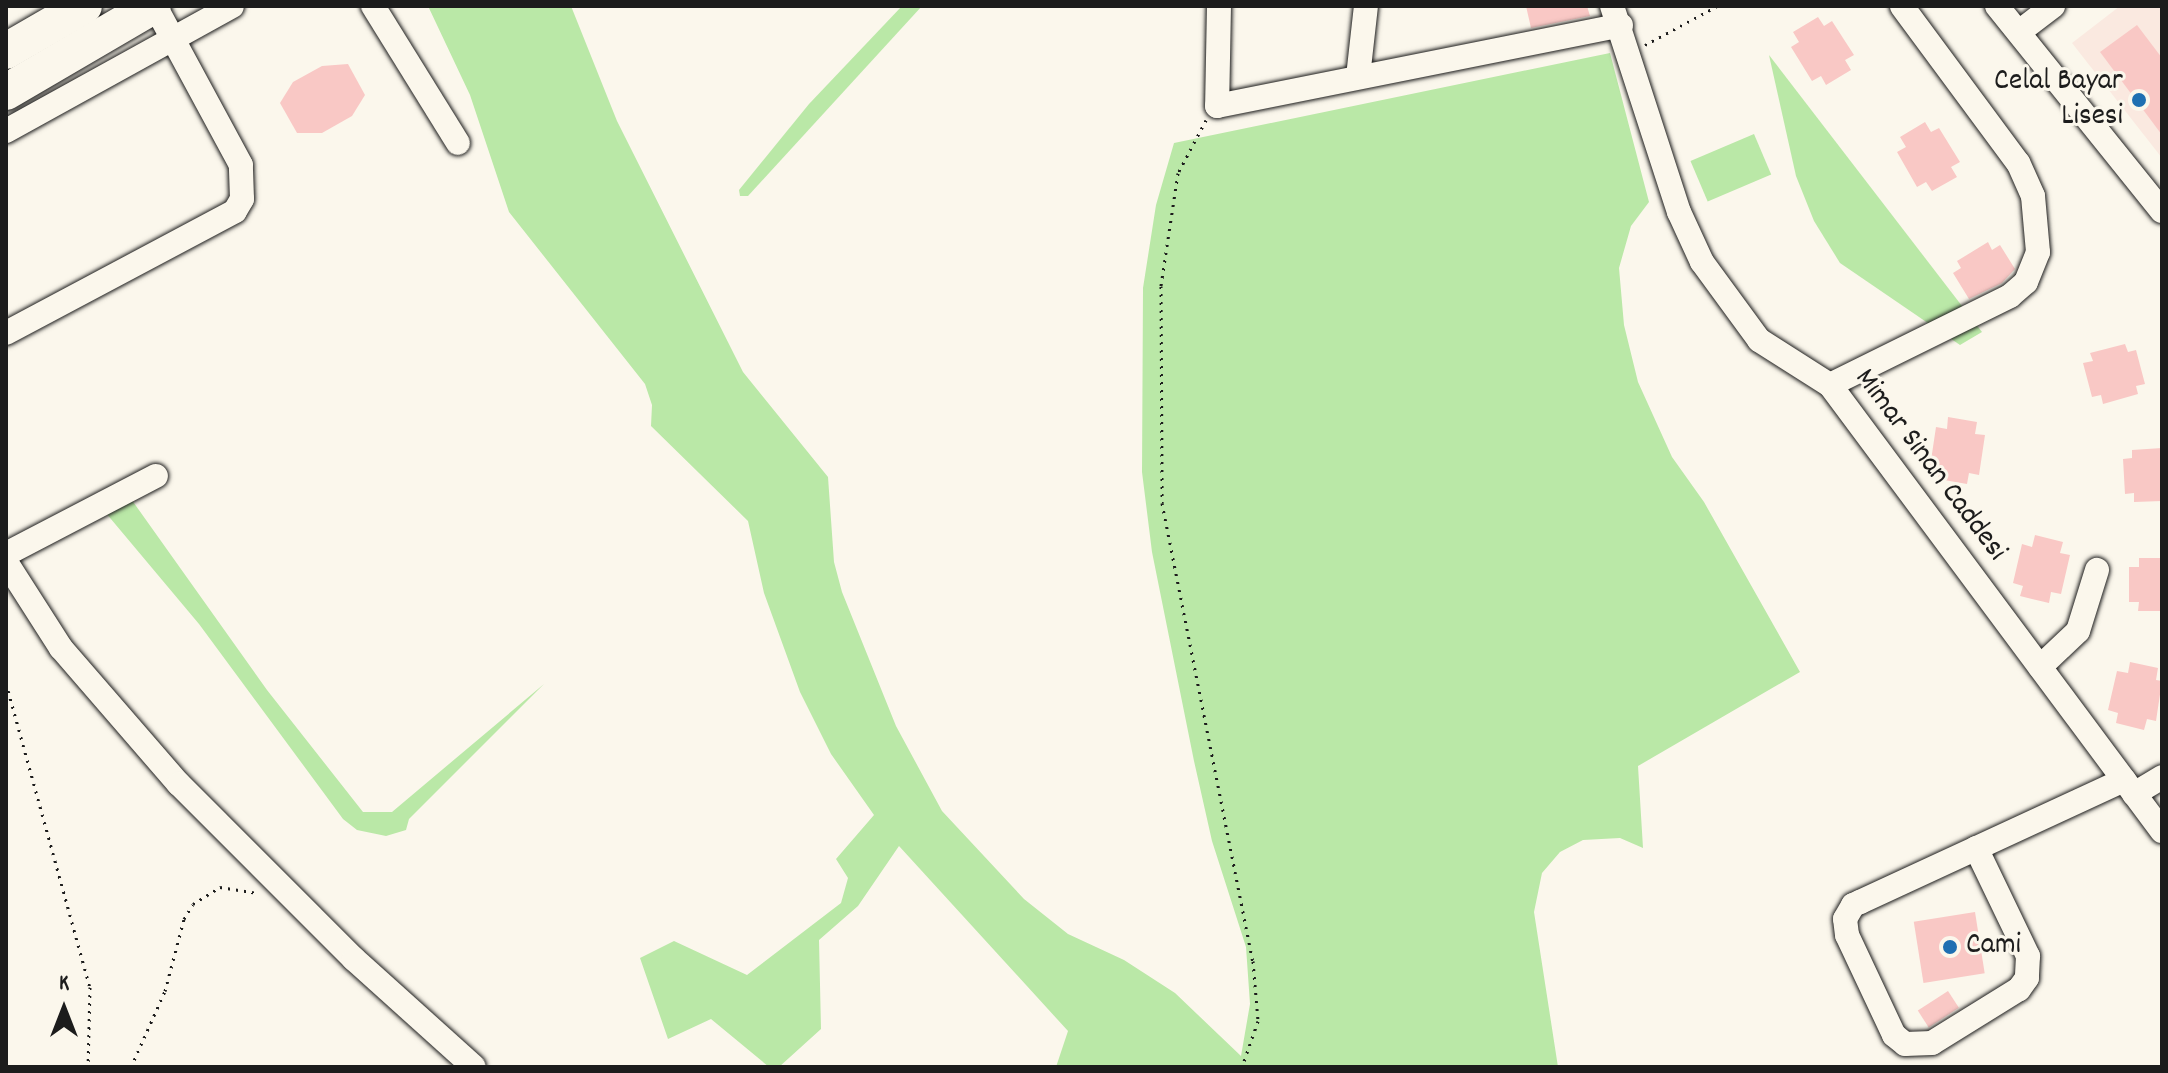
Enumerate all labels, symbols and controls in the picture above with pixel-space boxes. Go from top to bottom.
place label: Celal Bayar Lisesi [1994,65,2123,136]
marker: Celal Bayar Lisesi [2130,91,2148,109]
street label: Mimar Sinan Caddesi [1845,363,2013,569]
place label: Cami [1966,929,2021,965]
marker: Cami [1941,938,1959,956]
north arrow [24,969,104,1049]
text: K [59,969,69,1000]

